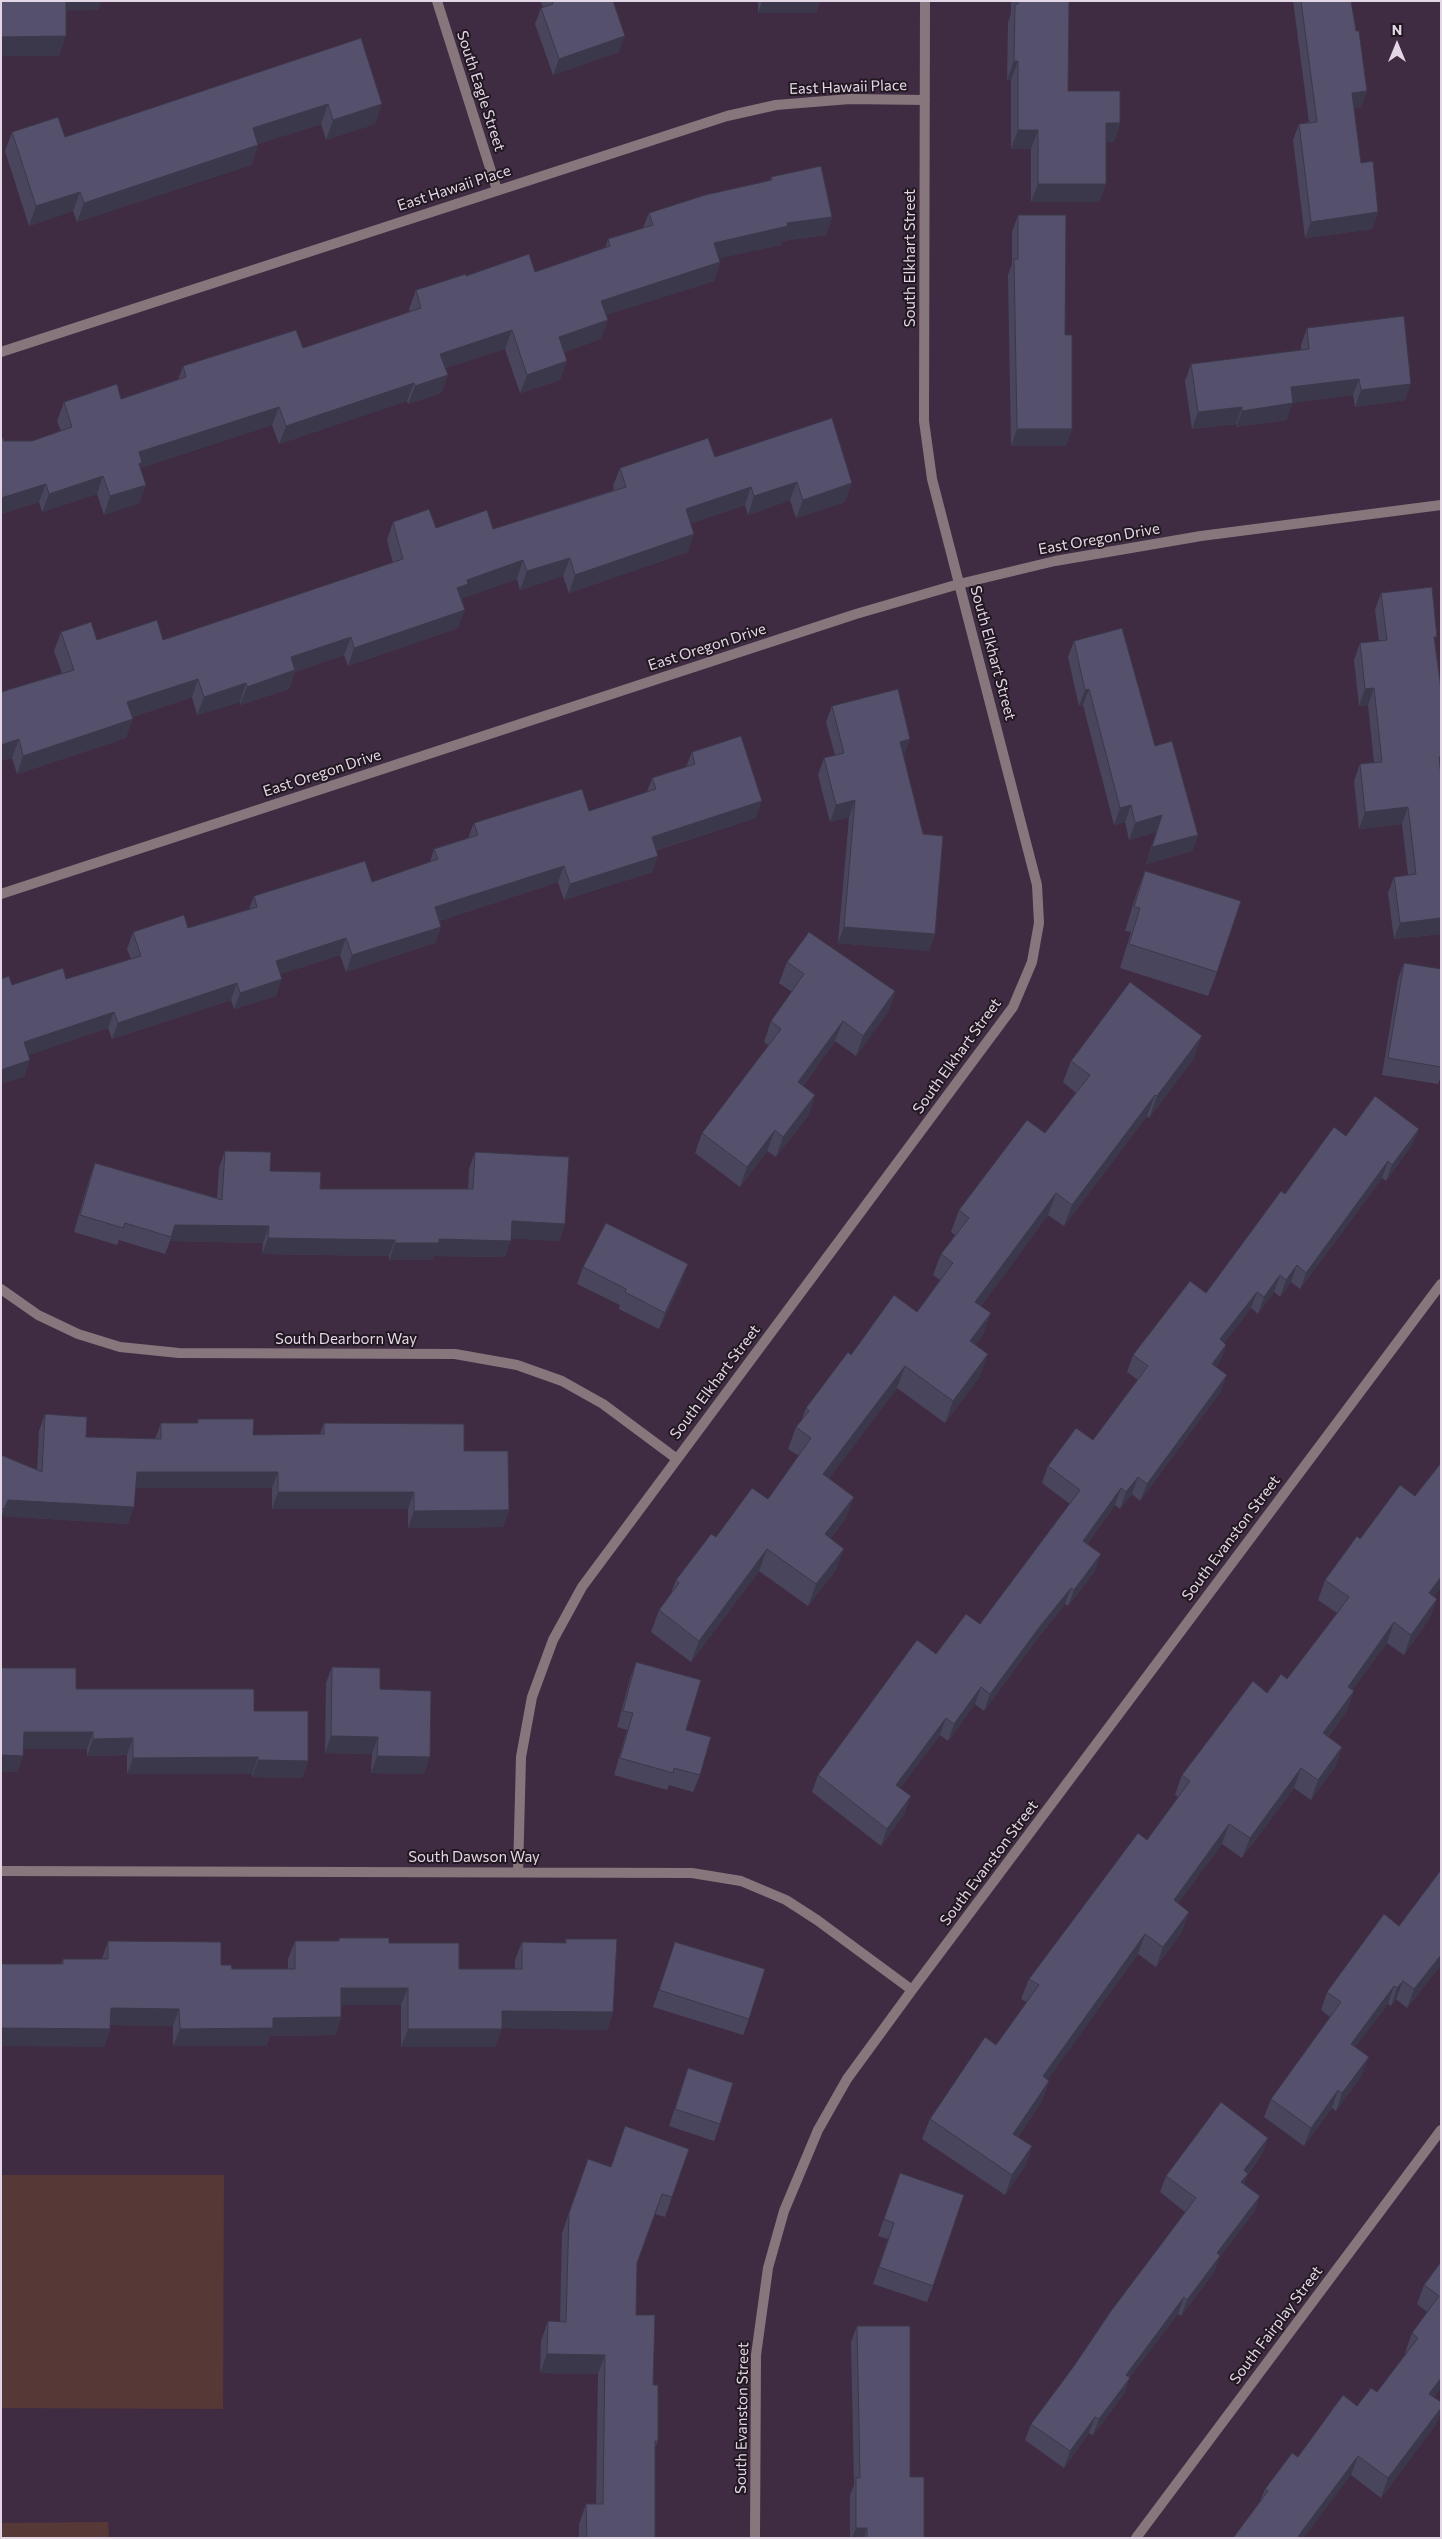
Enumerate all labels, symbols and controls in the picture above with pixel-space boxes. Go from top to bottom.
north arrow [1372,20,1422,70]
text: N [1392,21,1402,38]
street label: South Eagle Street [453,28,509,154]
street label: East Hawaii Place [789,76,907,98]
street label: East Hawaii Place [395,161,513,215]
street label: South Elkhart Street [901,189,919,327]
street label: East Oregon Drive [1037,519,1161,559]
street label: South Elkhart Street [966,584,1020,722]
street label: East Oregon Drive [646,619,768,675]
street label: East Oregon Drive [261,745,383,801]
street label: South Elkhart Street [909,995,1005,1117]
street label: South Elkhart Street [666,1321,764,1443]
street label: South Dearborn Way [275,1330,417,1348]
street label: South Evanston Street [1178,1472,1284,1604]
street label: South Evanston Street [936,1797,1042,1929]
street label: South Dawson Way [408,1848,540,1866]
street label: South Fairplay Street [1226,2262,1326,2388]
street label: South Evanston Street [732,2342,752,2494]

